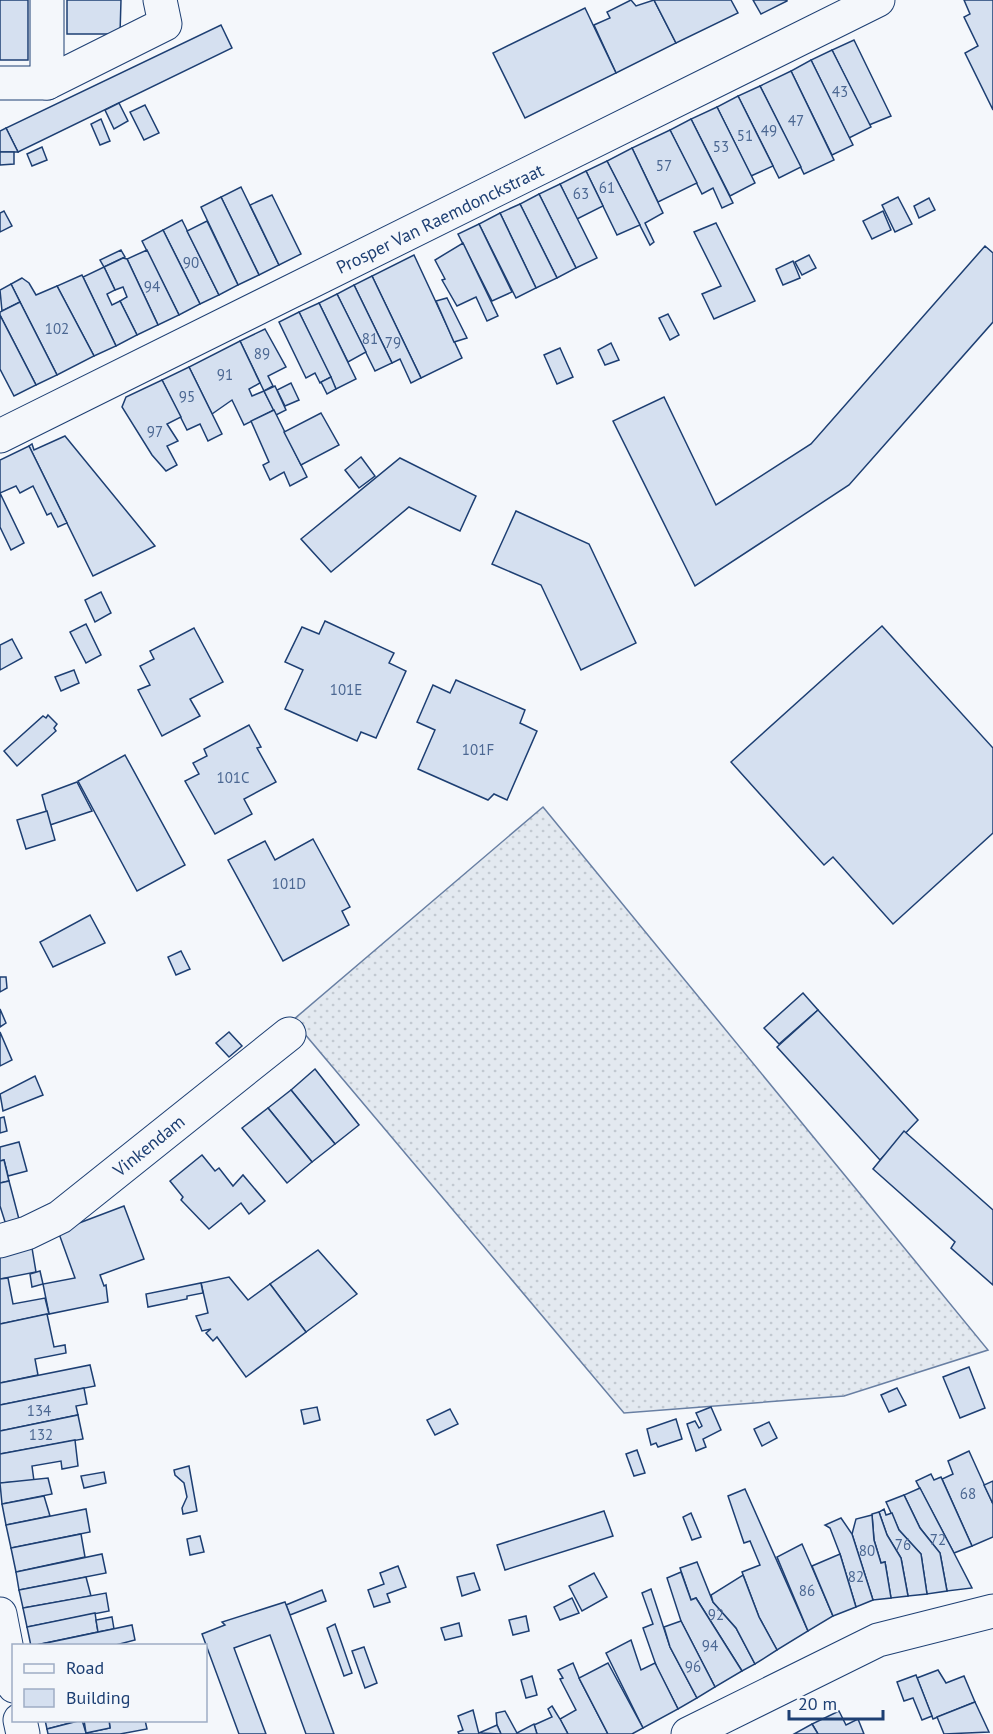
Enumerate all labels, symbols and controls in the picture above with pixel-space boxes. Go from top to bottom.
house number: 43 [832,82,848,101]
house number: 47 [788,111,804,130]
house number: 49 [761,121,777,140]
house number: 51 [737,126,753,145]
house number: 53 [713,137,729,156]
house number: 57 [656,156,672,175]
street label: Prosper Van Raemdonckstraat [332,158,547,279]
house number: 61 [599,178,615,197]
house number: 63 [573,184,589,203]
house number: 90 [183,253,199,272]
house number: 94 [144,277,160,296]
house number: 102 [45,319,69,338]
house number: 81 [362,329,378,348]
house number: 79 [385,333,401,352]
house number: 89 [254,344,270,363]
house number: 91 [217,365,233,384]
house number: 95 [179,387,195,406]
house number: 97 [147,422,163,441]
house number: 101E [330,680,362,699]
house number: 101F [462,740,494,759]
house number: 101C [216,768,250,787]
house number: 101D [272,874,306,893]
street label: Vinkendam [107,1110,189,1182]
house number: 134 [27,1401,51,1420]
house number: 132 [29,1425,53,1444]
house number: 68 [960,1484,976,1503]
house number: 72 [930,1530,946,1549]
house number: 76 [895,1535,911,1554]
house number: 80 [859,1541,875,1560]
house number: 82 [848,1567,864,1586]
house number: 86 [799,1581,815,1600]
house number: 92 [708,1605,724,1624]
house number: 94 [702,1636,718,1655]
legend [12,1644,207,1722]
text: Road [66,1656,104,1679]
house number: 96 [685,1657,701,1676]
scale bar [789,1683,884,1721]
text: Building [66,1686,130,1709]
text: 20 m [798,1692,837,1715]

